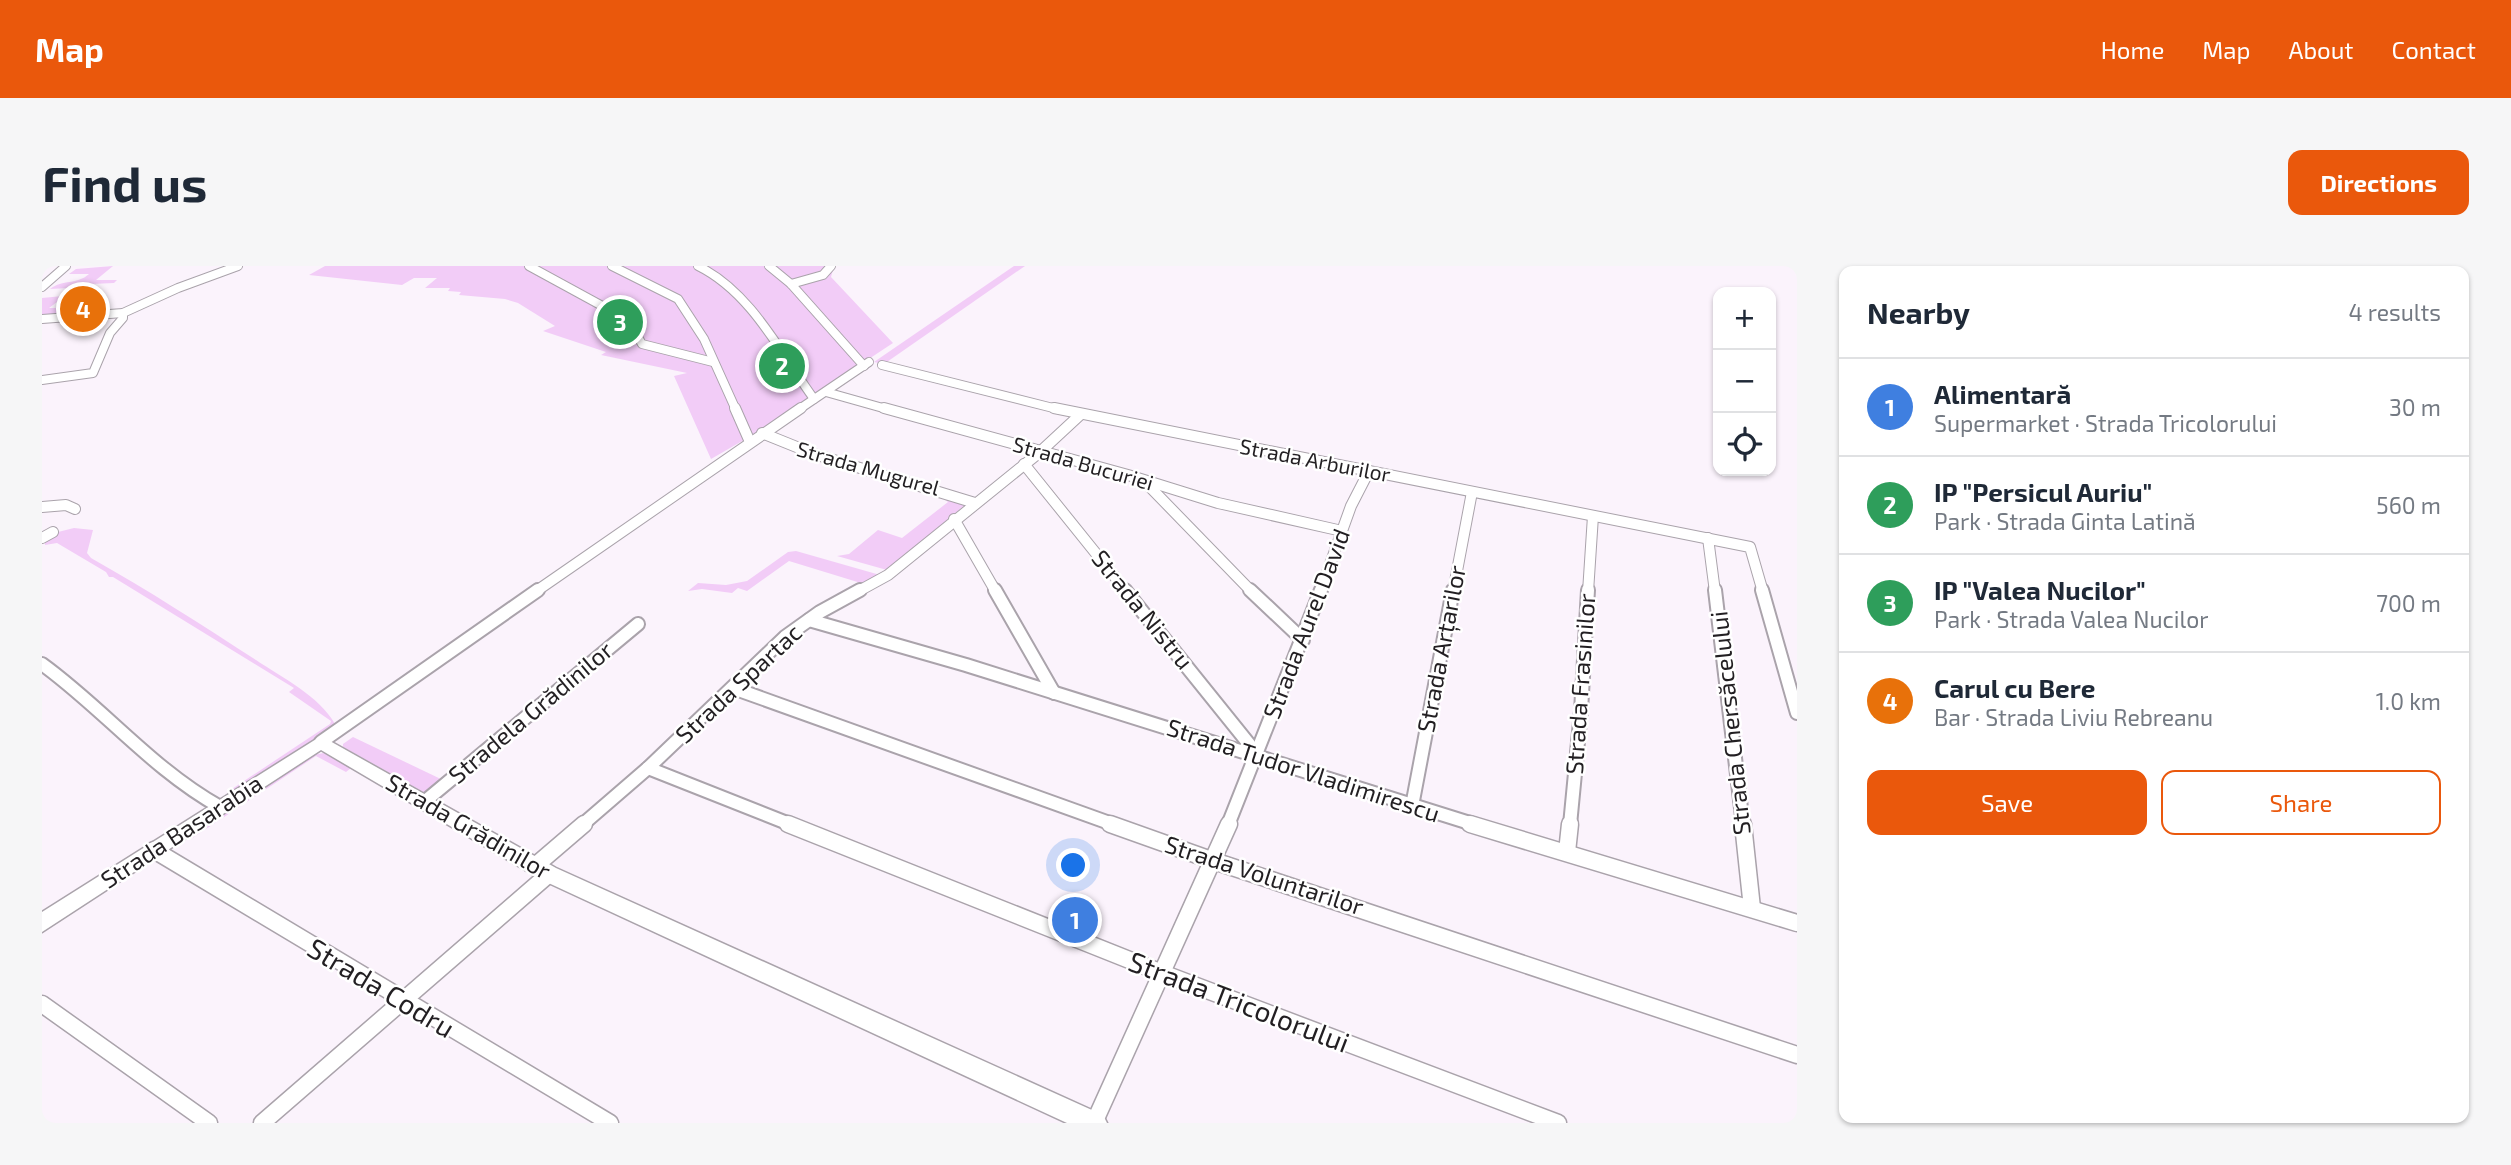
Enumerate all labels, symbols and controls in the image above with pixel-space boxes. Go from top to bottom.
text: Map [35,29,104,69]
text: Home [2101,35,2164,64]
text: Map [2202,35,2250,64]
text: About [2288,35,2354,64]
text: Contact [2392,35,2476,64]
button: Directions [2288,150,2469,215]
text: Find us [42,153,207,212]
pin: 4 [60,283,106,335]
map controls [1713,287,1776,476]
button: + [1713,287,1776,350]
text: Nearby [1867,294,1970,330]
pin: 3 [597,296,643,348]
text: 4 results [2349,298,2441,326]
pin: 2 [759,340,805,392]
button: − [1713,350,1776,413]
text: Alimentară [1934,378,2071,409]
text: 1 [1885,393,1895,421]
text: 30 m [2389,393,2441,421]
text: Supermarket · Strada Tricolorului [1934,409,2277,437]
button: locate [1713,413,1776,476]
street label: Strada Bucuriei [1010,431,1157,495]
street label: Strada Arburilor [1238,433,1393,487]
street label: Strada Mugurel [794,435,944,500]
text: IP "Persicul Auriu" [1934,476,2152,507]
text: 2 [1883,491,1897,519]
text: 560 m [2376,491,2441,519]
text: Park · Strada Ginta Latină [1934,507,2196,535]
street label: Strada Aurel David [1256,524,1355,723]
street label: Strada Nistru [1086,544,1200,675]
street label: Strada Arțarilor [1410,562,1473,735]
text: IP "Valea Nucilor" [1934,574,2146,605]
text: 3 [1883,589,1897,617]
text: 700 m [2376,589,2441,617]
street label: Strada Frasinilor [1559,592,1600,775]
text: Park · Strada Valea Nucilor [1934,605,2209,633]
street label: Strada Chersăcelului [1703,610,1756,837]
street label: Strada Spartac [669,617,807,749]
street label: Stradela Grădinilor [442,634,618,789]
text: Carul cu Bere [1934,672,2095,703]
text: 4 [1883,687,1897,715]
text: 1.0 km [2376,687,2441,715]
text: Bar · Strada Liviu Rebreanu [1934,703,2213,731]
street label: Strada Tudor Vladimirescu [1163,712,1444,827]
street label: Strada Grădinilor [381,767,557,885]
street label: Strada Basarabia [95,768,267,894]
button: Save [1867,770,2147,835]
button: Share [2161,770,2441,835]
street label: Strada Voluntarilor [1161,829,1368,921]
your location [1056,848,1090,882]
pin: 1 [1052,894,1098,946]
street label: Strada Codru [302,930,461,1044]
street label: Strada Tricolorului [1124,943,1355,1059]

